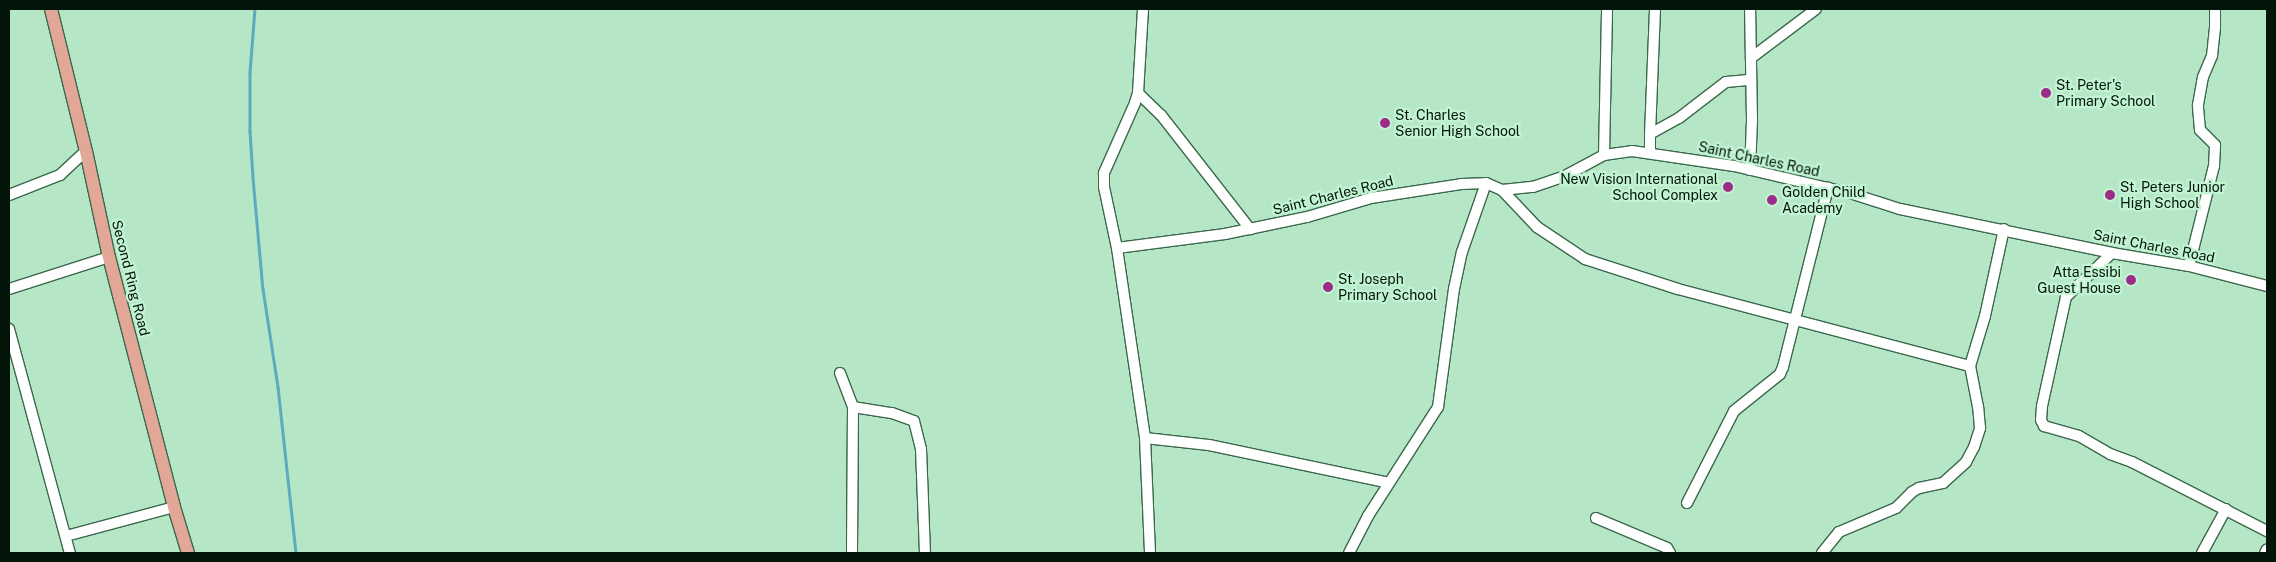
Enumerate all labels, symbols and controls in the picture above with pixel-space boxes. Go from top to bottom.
place label: St. Peter's Primary School [2056,77,2155,110]
marker: St. Peter's Primary School [2040,87,2052,99]
place label: St. Charles Senior High School [1395,107,1520,140]
marker: St. Charles Senior High School [1379,117,1391,129]
street label: Saint Charles Road [1697,138,1821,180]
place label: New Vision International School Complex [1560,171,1718,203]
street label: Saint Charles Road [1271,172,1395,218]
place label: St. Peters Junior High School [2120,179,2225,212]
marker: New Vision International School Complex [1722,181,1734,193]
place label: Golden Child Academy [1782,184,1865,216]
marker: St. Peters Junior High School [2104,189,2116,201]
marker: Golden Child Academy [1766,194,1778,206]
street label: Second Ring Road [108,218,154,338]
street label: Saint Charles Road [2092,226,2216,266]
place label: Atta Essibi Guest House [2037,264,2121,296]
place label: St. Joseph Primary School [1338,271,1437,304]
marker: Atta Essibi Guest House [2125,274,2137,286]
marker: St. Joseph Primary School [1322,281,1334,293]

